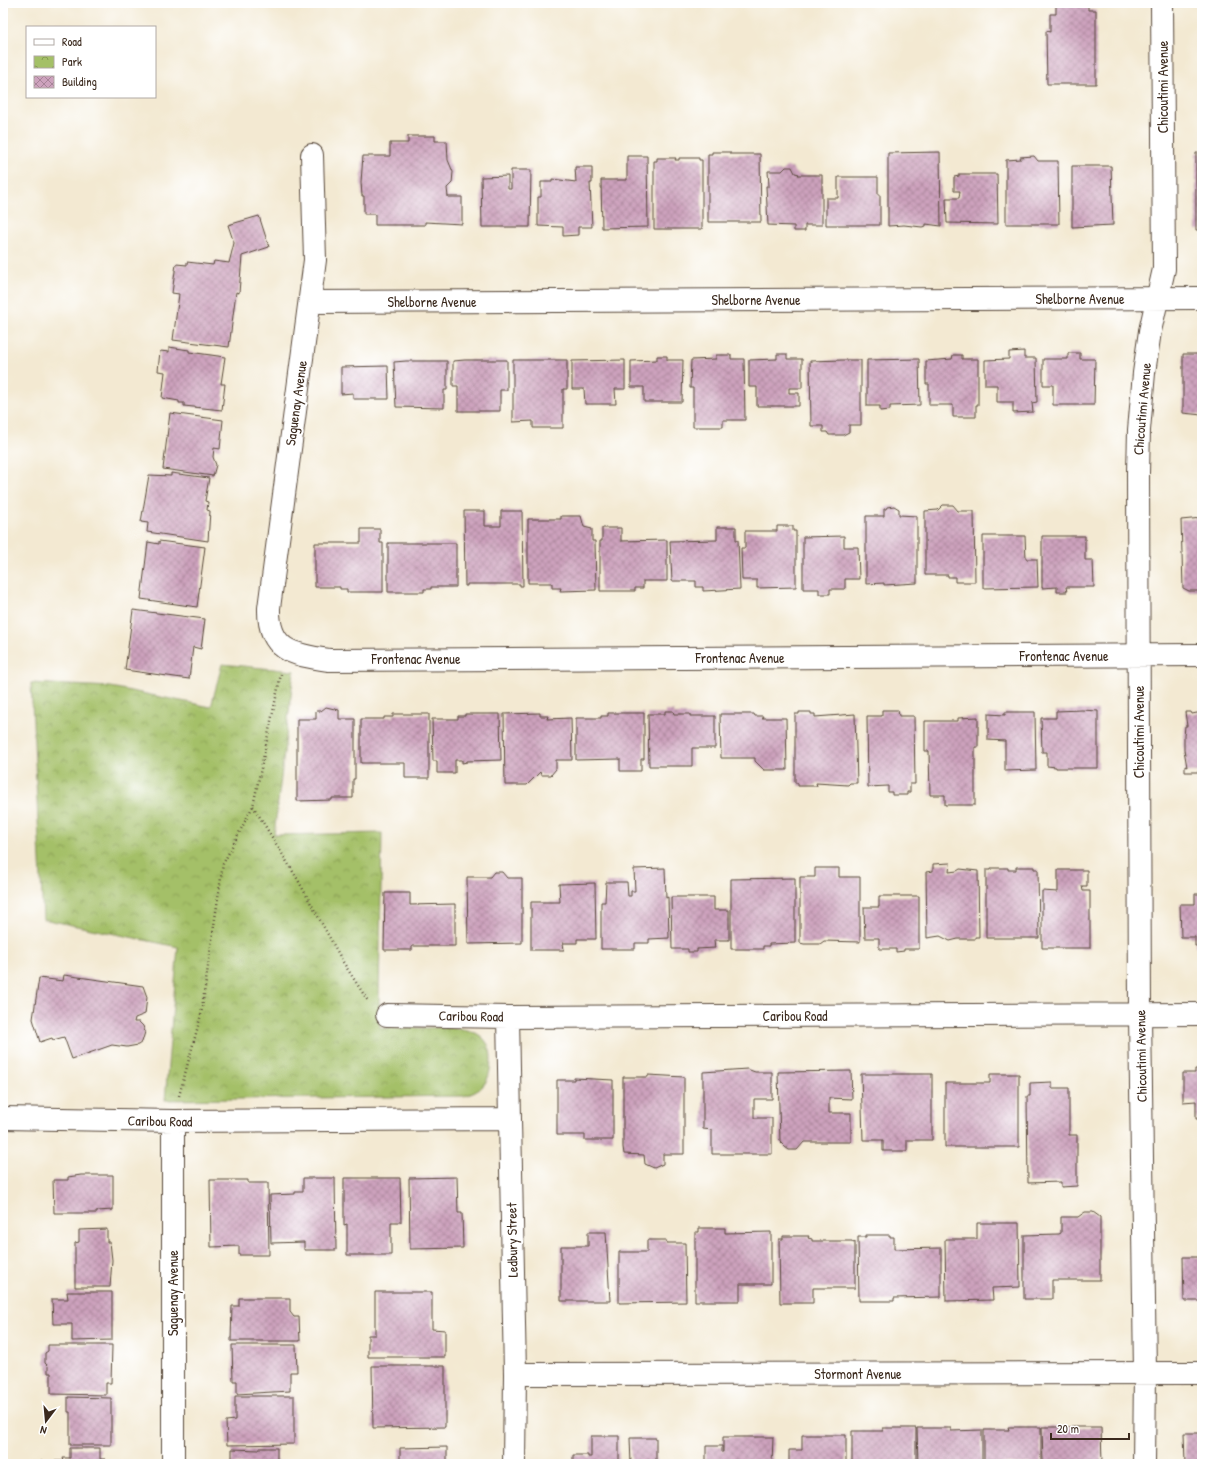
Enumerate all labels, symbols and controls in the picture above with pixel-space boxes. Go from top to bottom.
legend [26,26,156,98]
text: Road [62,33,82,50]
street label: Chicoutimi Avenue [1153,40,1172,133]
text: Park [62,53,82,70]
text: Building [62,73,97,90]
street label: Shelborne Avenue [1035,289,1125,308]
street label: Shelborne Avenue [711,290,801,309]
street label: Shelborne Avenue [387,292,477,311]
street label: Saguenay Avenue [280,359,312,447]
street label: Chicoutimi Avenue [1128,362,1155,456]
street label: Frontenac Avenue [1019,646,1109,665]
street label: Frontenac Avenue [695,648,785,667]
street label: Frontenac Avenue [371,649,461,668]
street label: Chicoutimi Avenue [1129,685,1148,778]
street label: Caribou Road [438,1005,504,1026]
street label: Caribou Road [763,1006,828,1025]
street label: Chicoutimi Avenue [1130,1009,1151,1103]
street label: Caribou Road [127,1110,193,1131]
street label: Ledbury Street [501,1202,523,1278]
street label: Saguenay Avenue [163,1250,183,1336]
street label: Stormont Avenue [814,1364,902,1383]
north arrow [26,1401,66,1441]
scale bar [1051,1415,1129,1441]
text: 20 m [1057,1420,1079,1437]
text: N [38,1423,48,1438]

